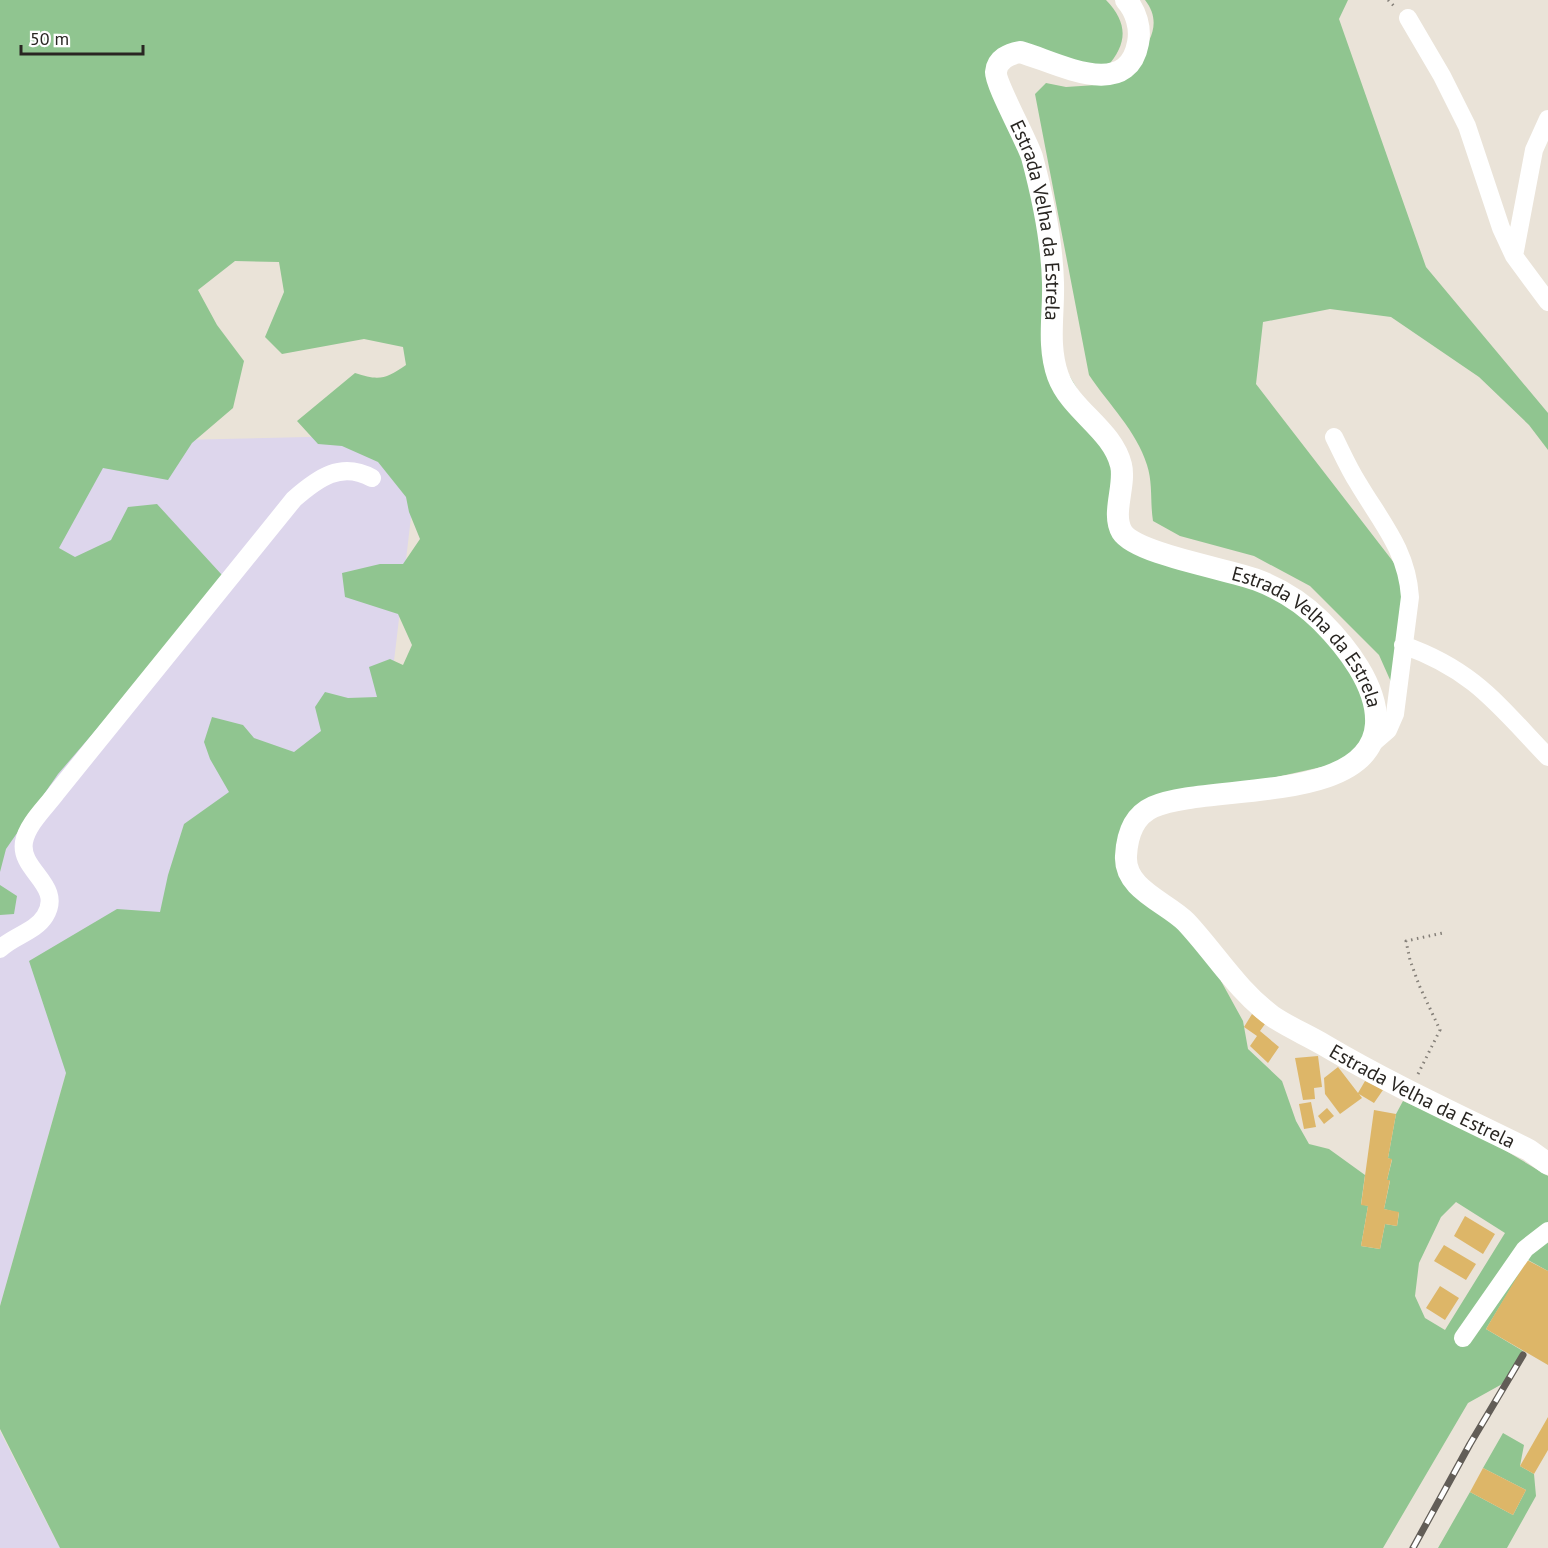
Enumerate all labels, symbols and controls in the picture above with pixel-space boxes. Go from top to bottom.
scale bar [21,18,142,56]
text: 50 m [30,27,69,50]
street label: Estrada Velha da Estrela [1004,116,1066,321]
street label: Estrada Velha da Estrela [1229,560,1388,710]
street label: Estrada Velha da Estrela [1325,1038,1520,1154]

